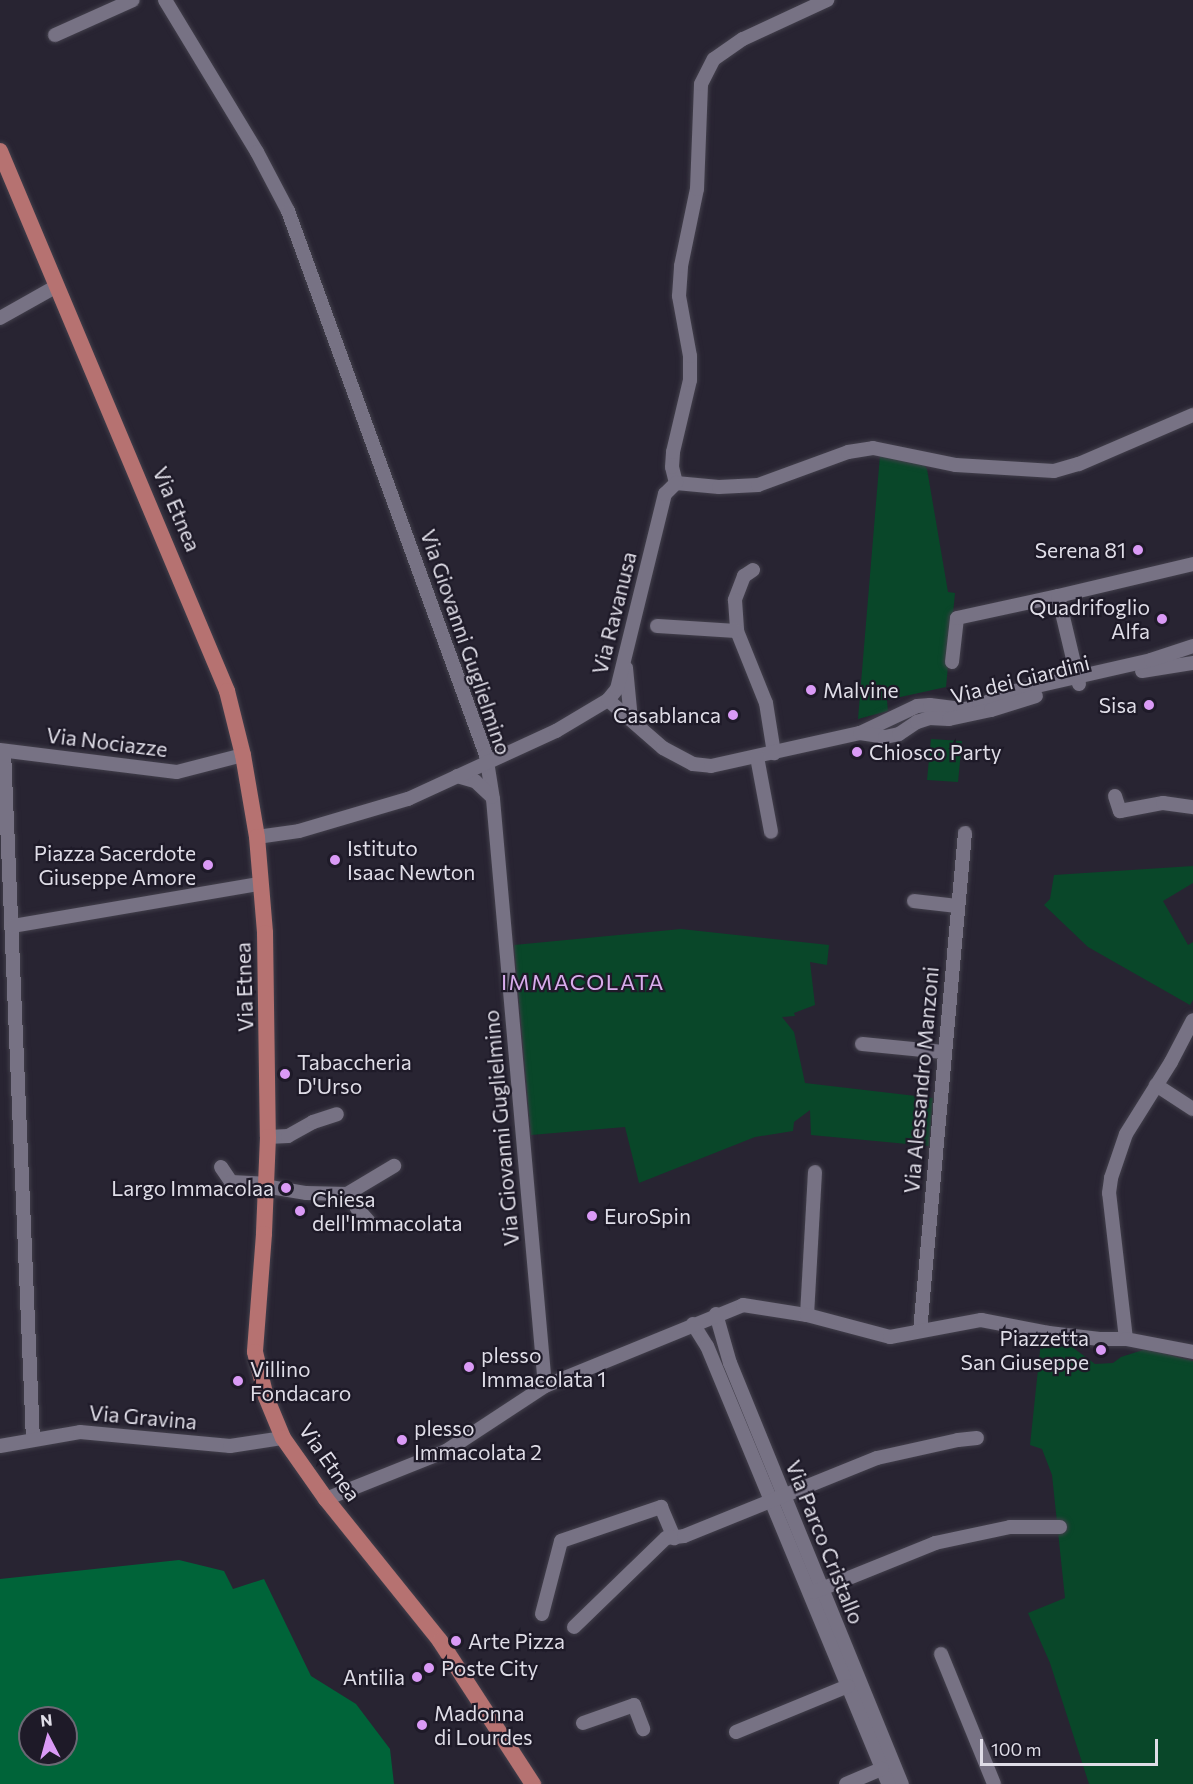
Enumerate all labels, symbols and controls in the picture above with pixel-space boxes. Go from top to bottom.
street label: Via Etnea [148,463,206,555]
street label: Via Giovanni Guglielmino [416,526,516,758]
place label: Serena 81 [1035,537,1126,563]
marker: Serena 81 [1131,543,1145,557]
street label: Via Ravanusa [587,549,641,677]
place label: Quadrifoglio Alfa [1029,594,1150,644]
marker: Quadrifoglio Alfa [1155,612,1169,626]
street label: Via dei Giardini [948,650,1092,708]
place label: Malvine [823,677,898,703]
marker: Malvine [804,683,818,697]
place label: Sisa [1099,692,1137,718]
marker: Sisa [1142,698,1156,712]
place label: Casablanca [613,702,721,728]
marker: Casablanca [726,708,740,722]
street label: Via Nociazze [45,722,169,762]
place label: Chiosco Party [869,739,1002,765]
marker: Chiosco Party [850,745,864,759]
place label: Istituto Isaac Newton [347,835,475,885]
place label: Piazza Sacerdote Giuseppe Amore [34,840,196,890]
marker: Istituto Isaac Newton [328,853,342,867]
marker: Piazza Sacerdote Giuseppe Amore [201,858,215,872]
street label: Via Etnea [230,942,258,1032]
street label: Via Alessandro Manzoni [899,965,943,1195]
district label: IMMACOLATA [501,969,665,995]
street label: Via Giovanni Guglielmino [478,1009,524,1247]
place label: Tabaccheria D'Urso [297,1049,412,1099]
marker: Tabaccheria D'Urso [278,1067,292,1081]
place label: Largo Immacolaa [111,1175,274,1201]
marker: Largo Immacolaa [279,1181,293,1195]
place label: Chiesa dell'Immacolata [312,1186,462,1236]
place label: EuroSpin [604,1203,691,1229]
marker: Chiesa dell'Immacolata [293,1204,307,1218]
marker: EuroSpin [585,1209,599,1223]
place label: Piazzetta San Giuseppe [961,1325,1089,1375]
place label: plesso Immacolata 1 [481,1342,606,1392]
marker: Piazzetta San Giuseppe [1094,1343,1108,1357]
place label: Villino Fondacaro [250,1356,351,1406]
marker: plesso Immacolata 1 [462,1360,476,1374]
marker: Villino Fondacaro [231,1374,245,1388]
street label: Via Gravina [88,1400,198,1434]
place label: plesso Immacolata 2 [414,1415,542,1465]
street label: Via Etnea [294,1418,366,1506]
marker: plesso Immacolata 2 [395,1433,409,1447]
street label: Via Parco Cristallo [781,1456,869,1628]
place label: Arte Pizza [468,1628,565,1654]
marker: Arte Pizza [449,1634,463,1648]
place label: Poste City [441,1655,538,1681]
marker: Poste City [422,1661,436,1675]
place label: Antilia [343,1664,405,1690]
marker: Antilia [410,1670,424,1684]
place label: Madonna di Lourdes [434,1700,533,1750]
north arrow [18,1706,78,1766]
text: N [39,1710,53,1730]
marker: Madonna di Lourdes [415,1718,429,1732]
scale bar [983,1727,1162,1765]
text: 100 m [991,1738,1041,1760]

